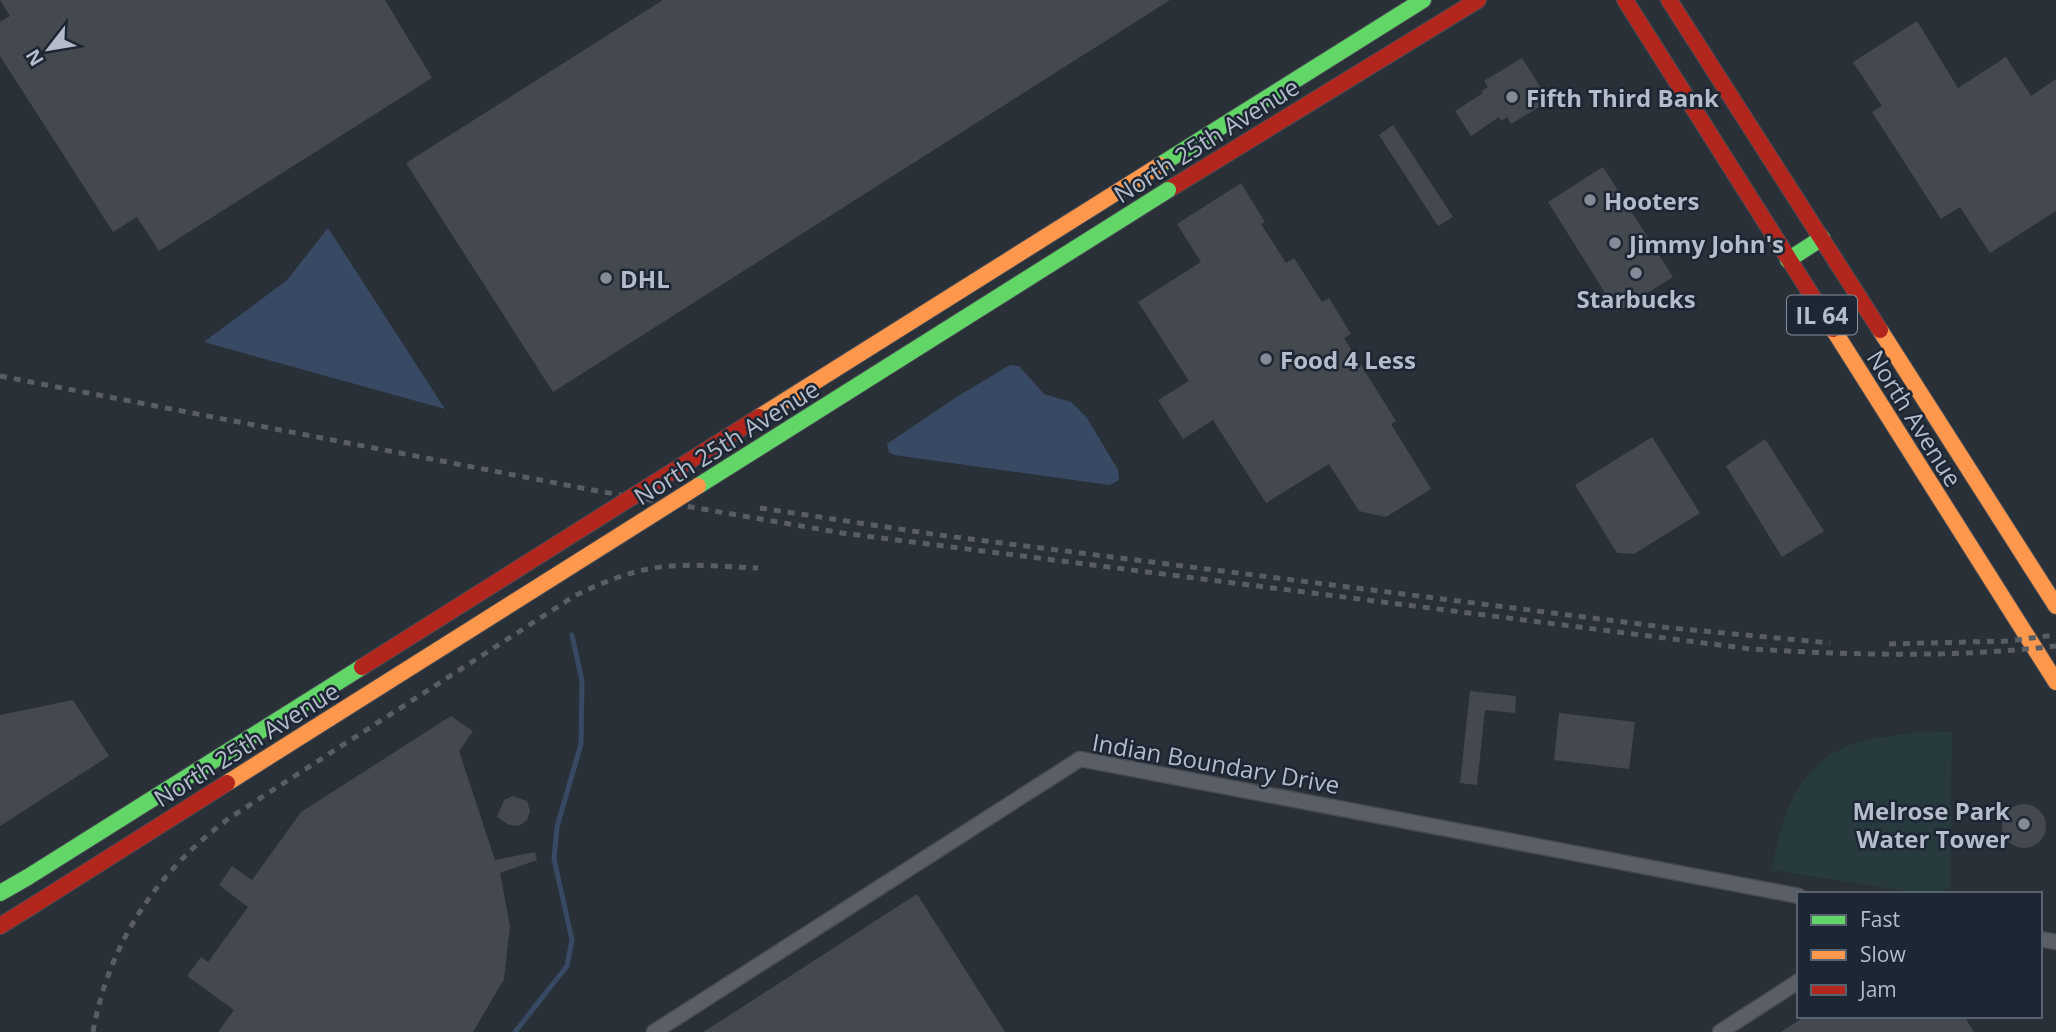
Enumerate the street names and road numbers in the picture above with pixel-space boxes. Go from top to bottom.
street label: North 25th Avenue [1107,70,1305,210]
road number: IL 64 [1787,296,1857,334]
street label: North Avenue [1860,343,1970,493]
street label: North 25th Avenue [627,372,825,512]
street label: North 25th Avenue [147,674,345,814]
street label: Indian Boundary Drive [1090,725,1342,801]

